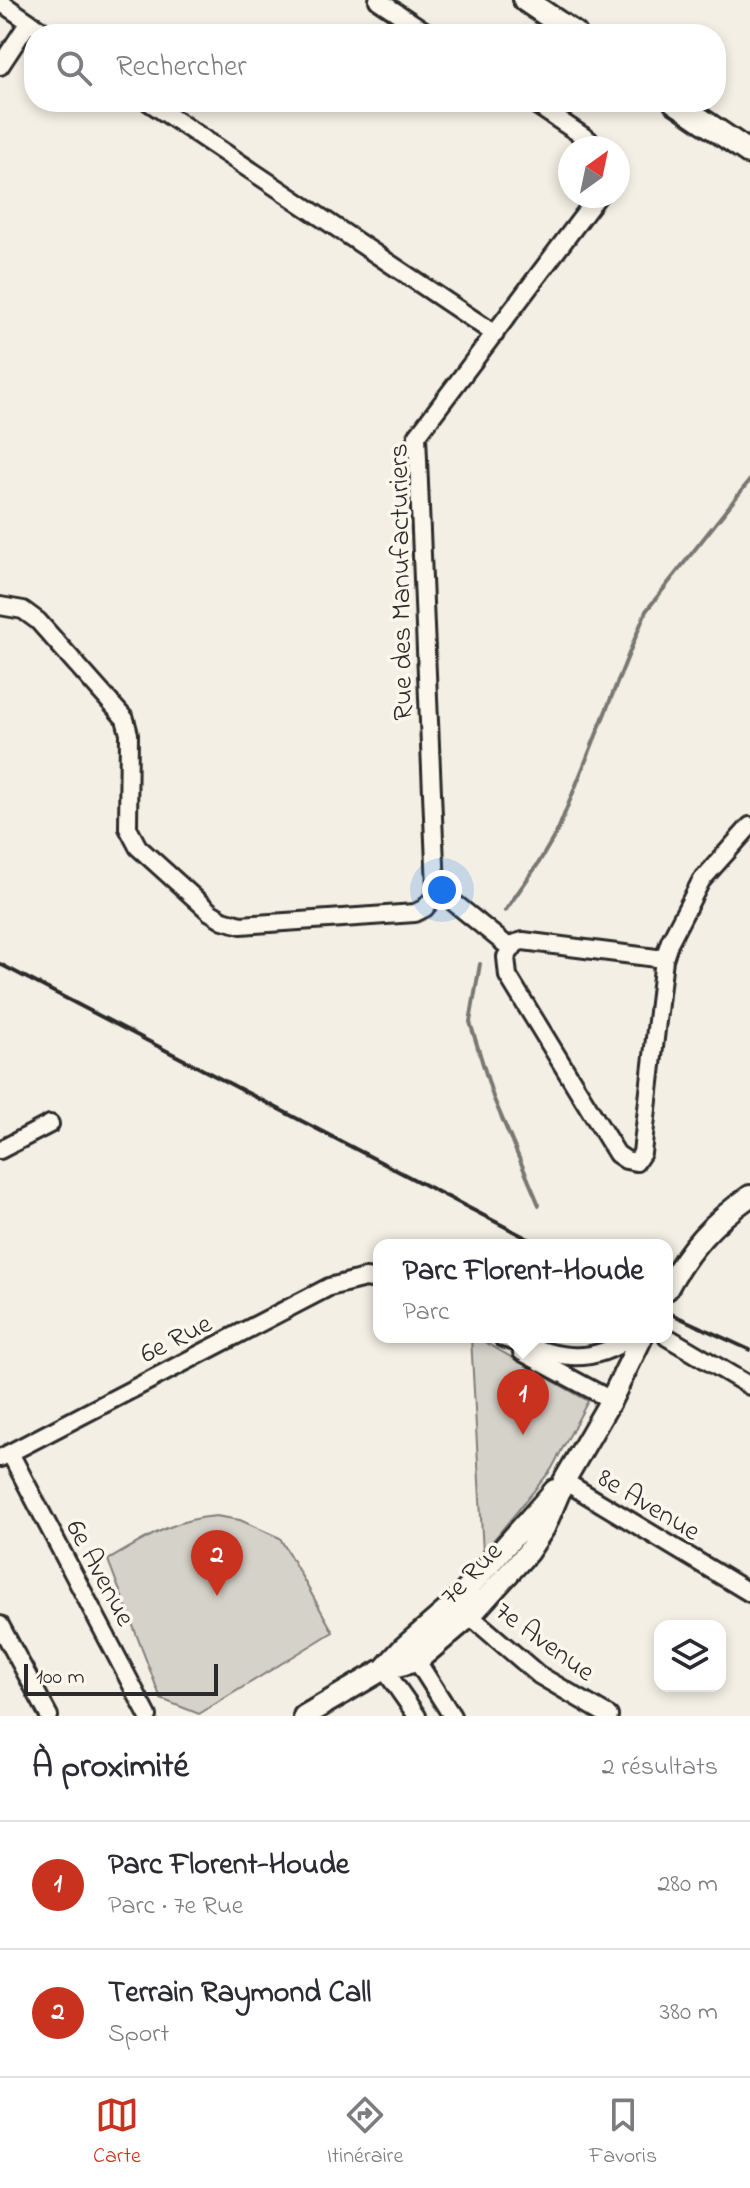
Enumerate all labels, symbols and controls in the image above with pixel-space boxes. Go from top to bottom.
search box [24,24,726,112]
icon: search [52,46,96,90]
text: Rechercher [116,46,247,90]
north arrow [558,136,630,208]
street label: Rue des Manufacturiers [380,443,425,721]
your location [422,870,462,910]
popup [373,1239,673,1343]
text: Parc Florent-Houde [402,1250,644,1294]
text: Parc [402,1294,450,1332]
street label: 6e Rue [134,1304,220,1376]
pin: 1 [497,1369,549,1435]
street label: 8e Avenue [589,1459,708,1553]
street label: 6e Avenue [54,1513,144,1635]
pin: 2 [191,1530,243,1596]
street label: 7e Rue [432,1533,514,1616]
street label: 7e Avenue [485,1593,603,1693]
map controls [654,1620,726,1692]
button: layers [654,1620,726,1692]
scale bar [24,1660,218,1696]
text: 100 m [36,1662,85,1694]
text: À proximité [32,1743,189,1793]
text: 2 résultats [602,1749,718,1787]
text: Parc Florent-Houde [108,1844,349,1888]
text: 1 [54,1866,62,1904]
text: 280 m [657,1866,718,1904]
text: Parc · 7e Rue [108,1888,243,1926]
text: Terrain Raymond Call [108,1972,371,2016]
text: 2 [52,1994,64,2032]
text: 380 m [660,1994,718,2032]
text: Sport [108,2016,169,2054]
tab: Carte [93,2093,141,2173]
tab: Itinéraire [327,2093,403,2173]
tab: Favoris [589,2093,657,2173]

